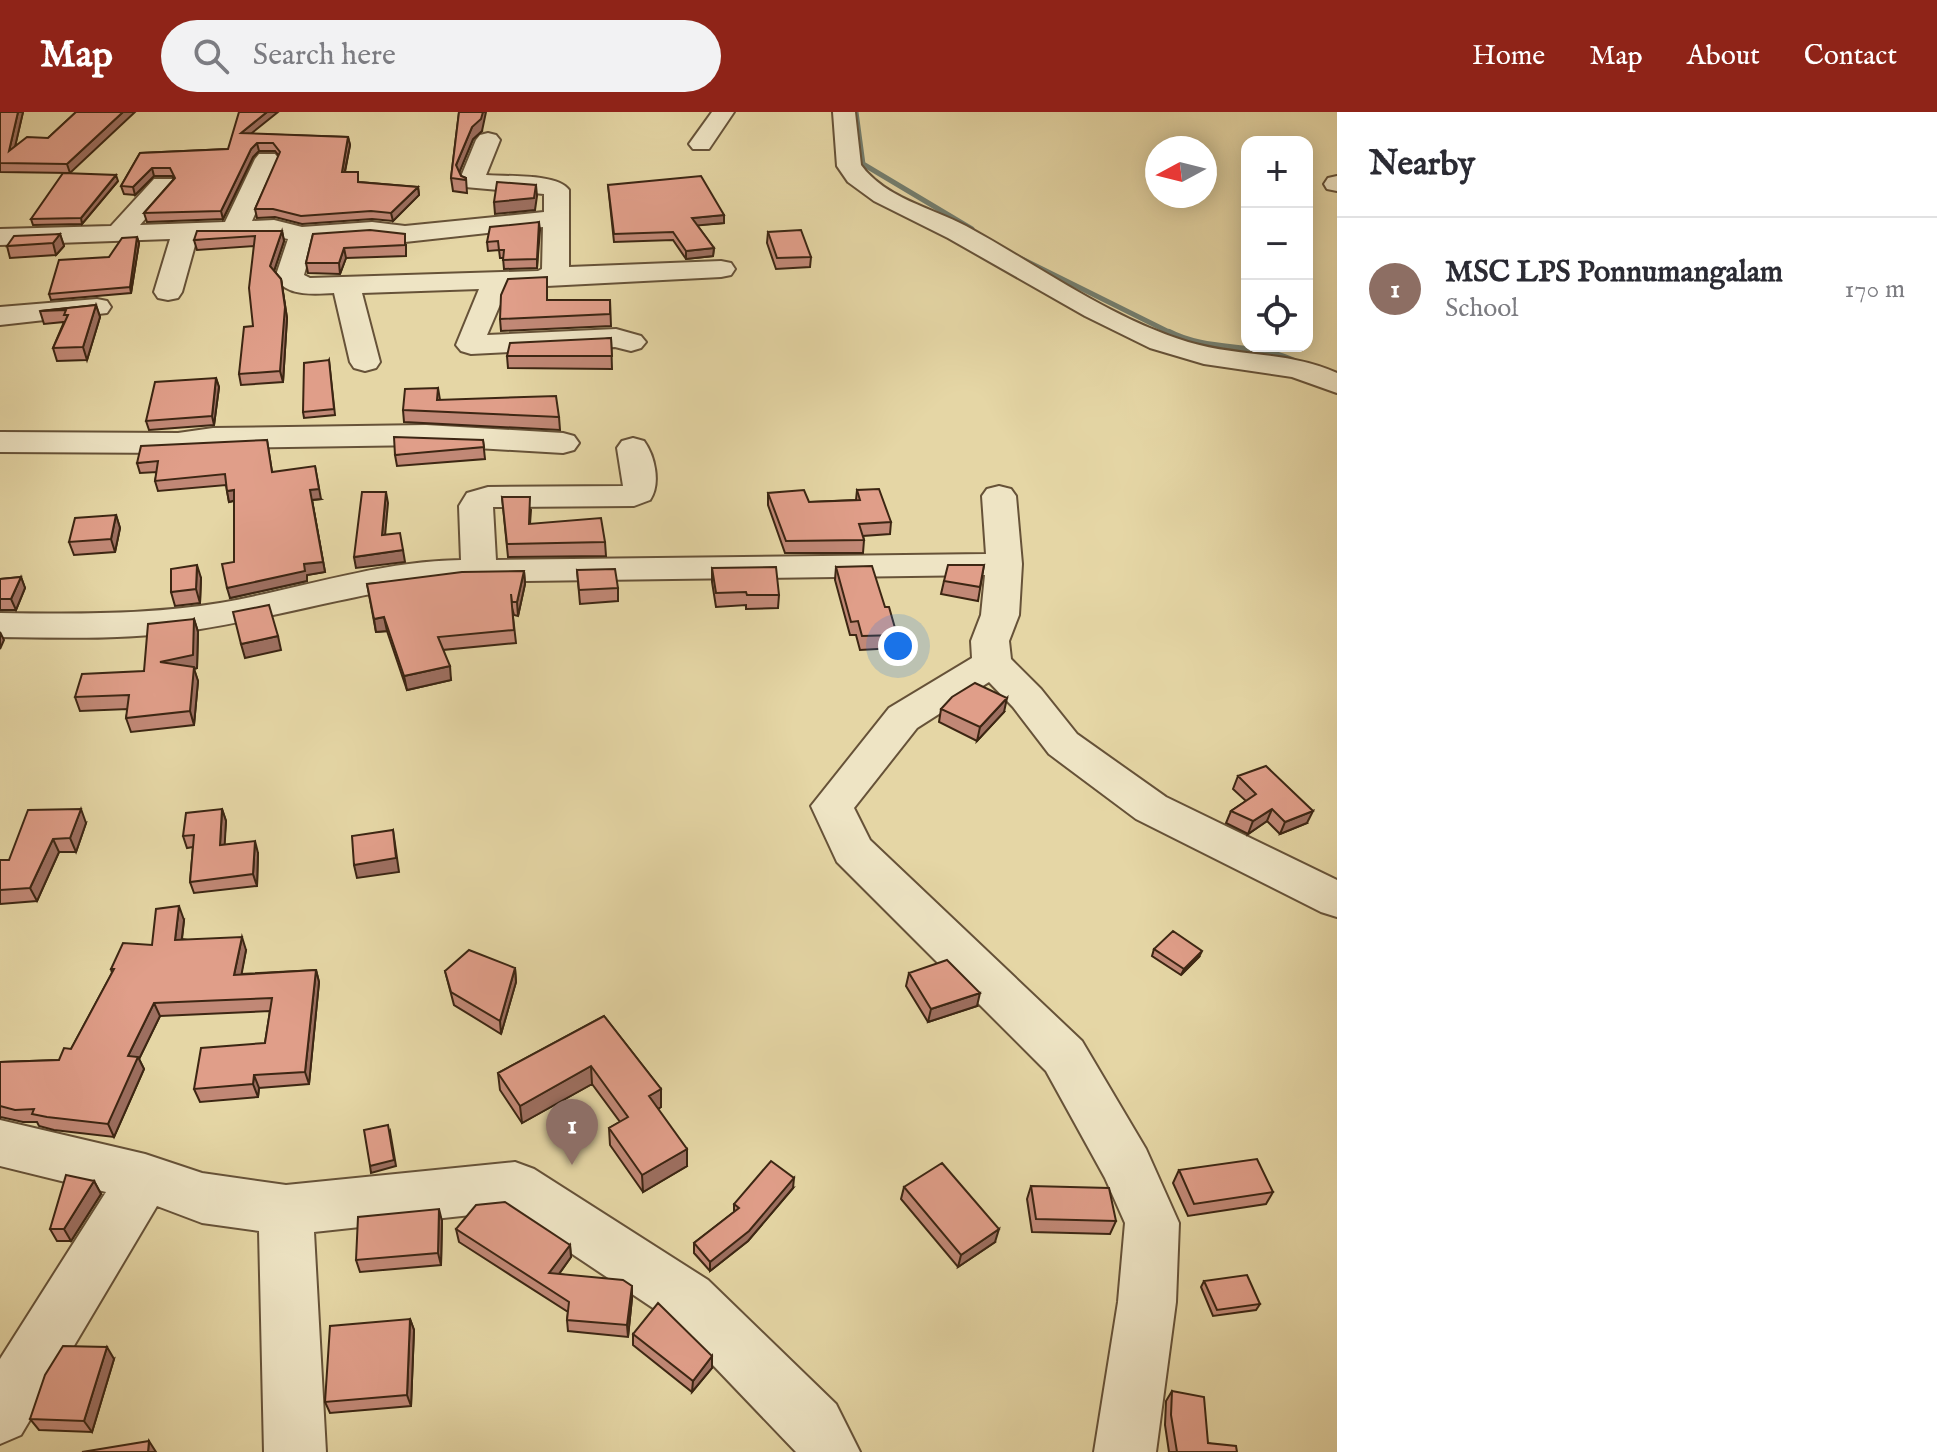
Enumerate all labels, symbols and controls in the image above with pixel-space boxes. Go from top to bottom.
search box [161,20,721,92]
text: Map [40,32,113,80]
icon: search [189,34,233,78]
text: Search here [253,37,396,75]
text: Home [1472,39,1545,74]
text: Map [1589,39,1643,74]
text: About [1687,39,1760,74]
text: Contact [1804,39,1897,74]
north arrow [1145,136,1217,208]
map controls [1241,136,1313,352]
button: + [1241,136,1313,208]
text: Nearby [1369,143,1475,186]
button: − [1241,208,1313,280]
text: MSC LPS Ponnumangalam [1445,254,1783,292]
text: 1 [1390,273,1400,306]
text: 170 m [1845,273,1905,306]
button: locate [1241,280,1313,352]
text: School [1445,292,1518,325]
your location [878,626,918,666]
pin: 1 [546,1099,598,1165]

